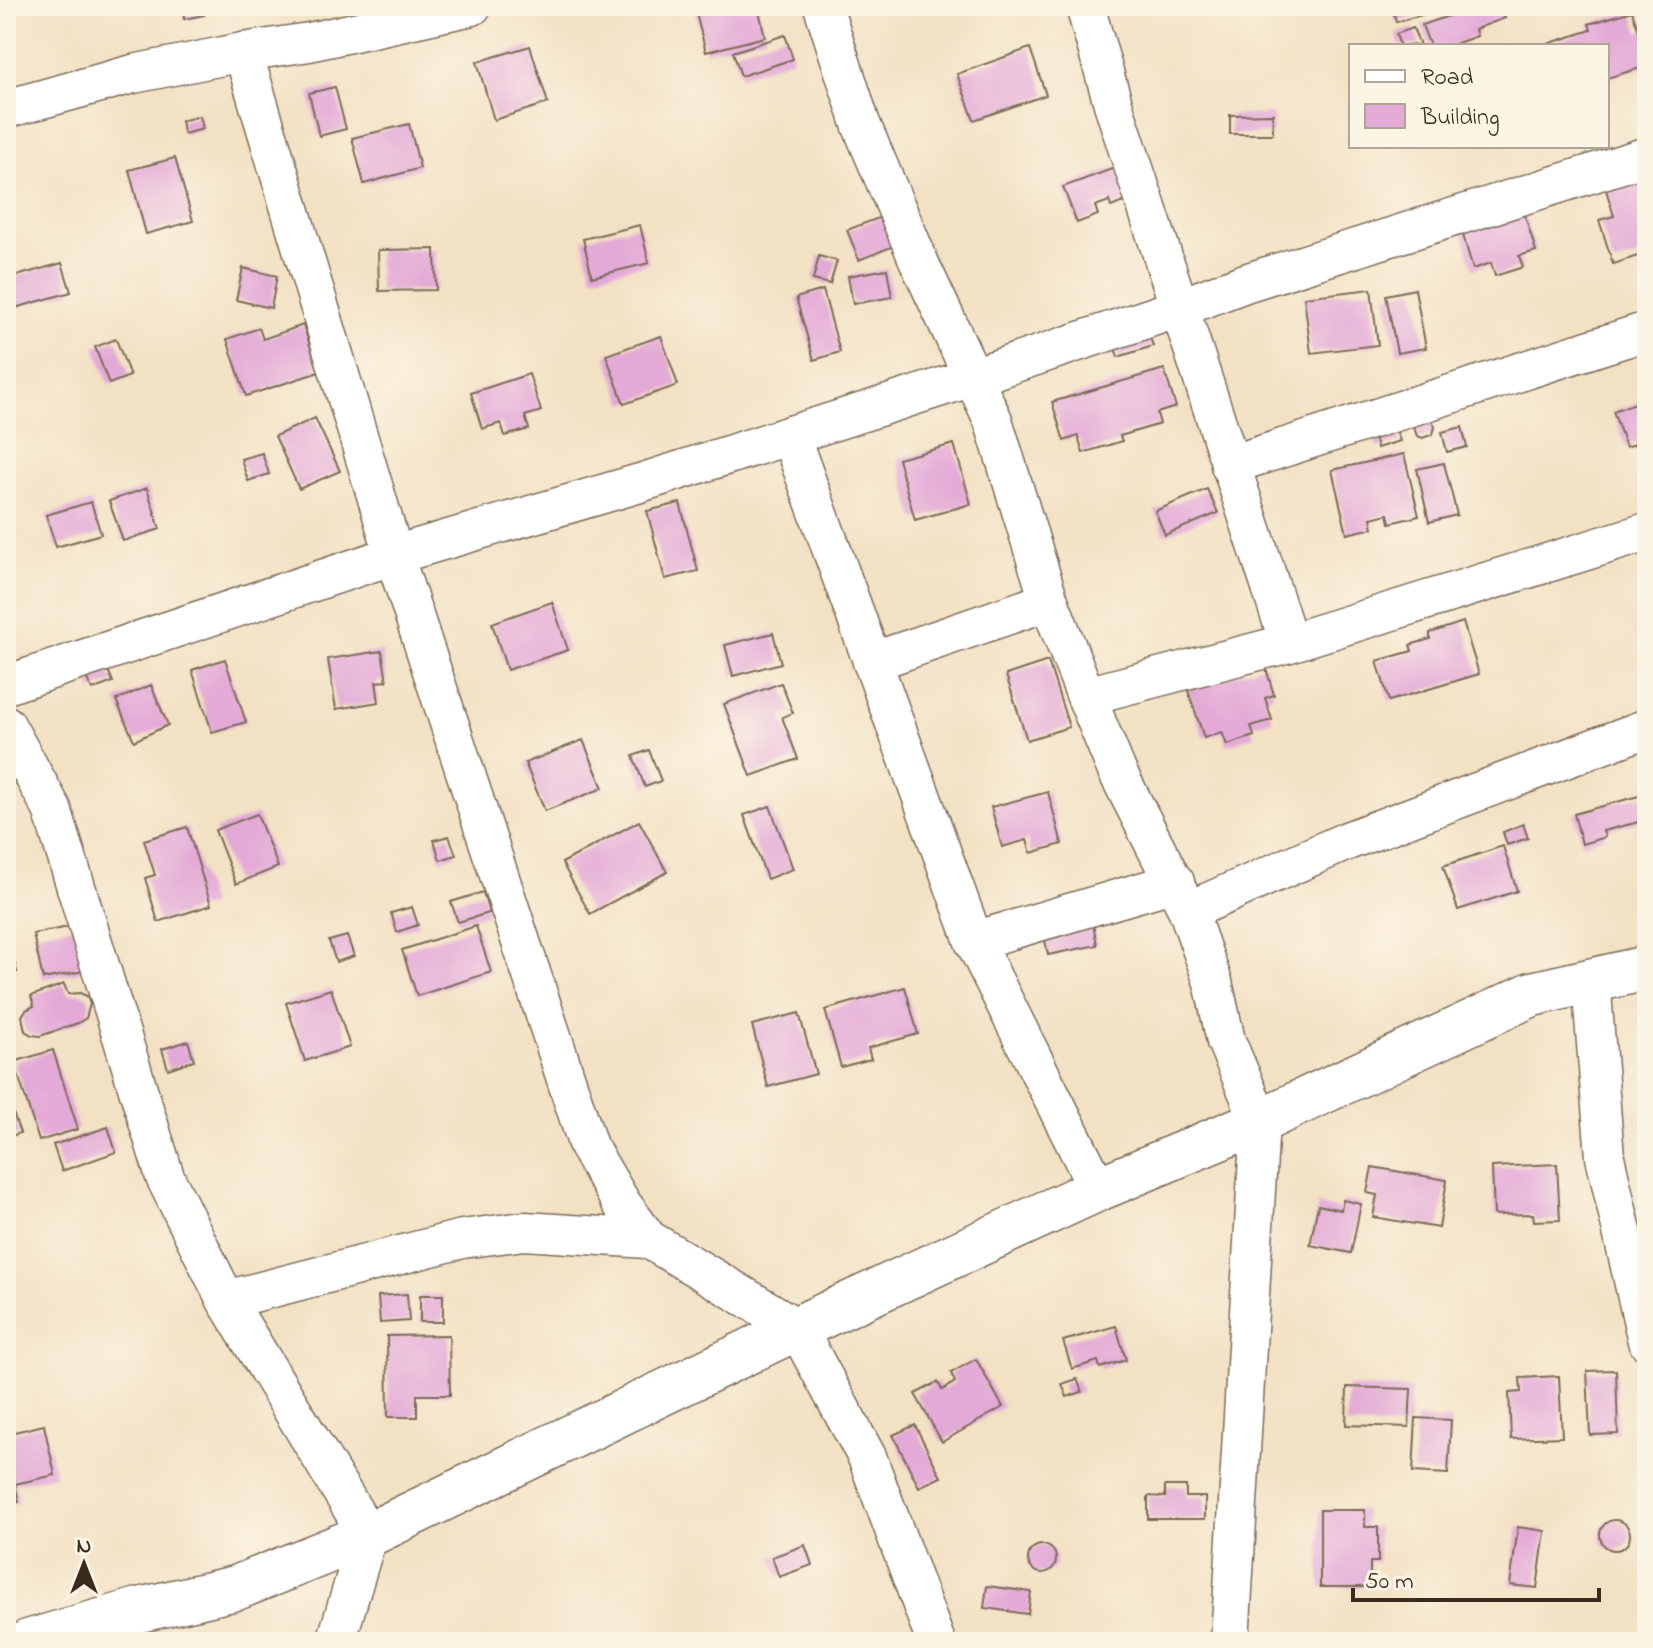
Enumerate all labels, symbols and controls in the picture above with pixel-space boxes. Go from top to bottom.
legend [1349,44,1609,148]
text: Road [1421,61,1474,96]
text: Building [1420,101,1500,136]
north arrow [44,1524,124,1604]
text: N [77,1531,91,1563]
scale bar [1353,1552,1599,1602]
text: 50 m [1365,1565,1414,1600]

